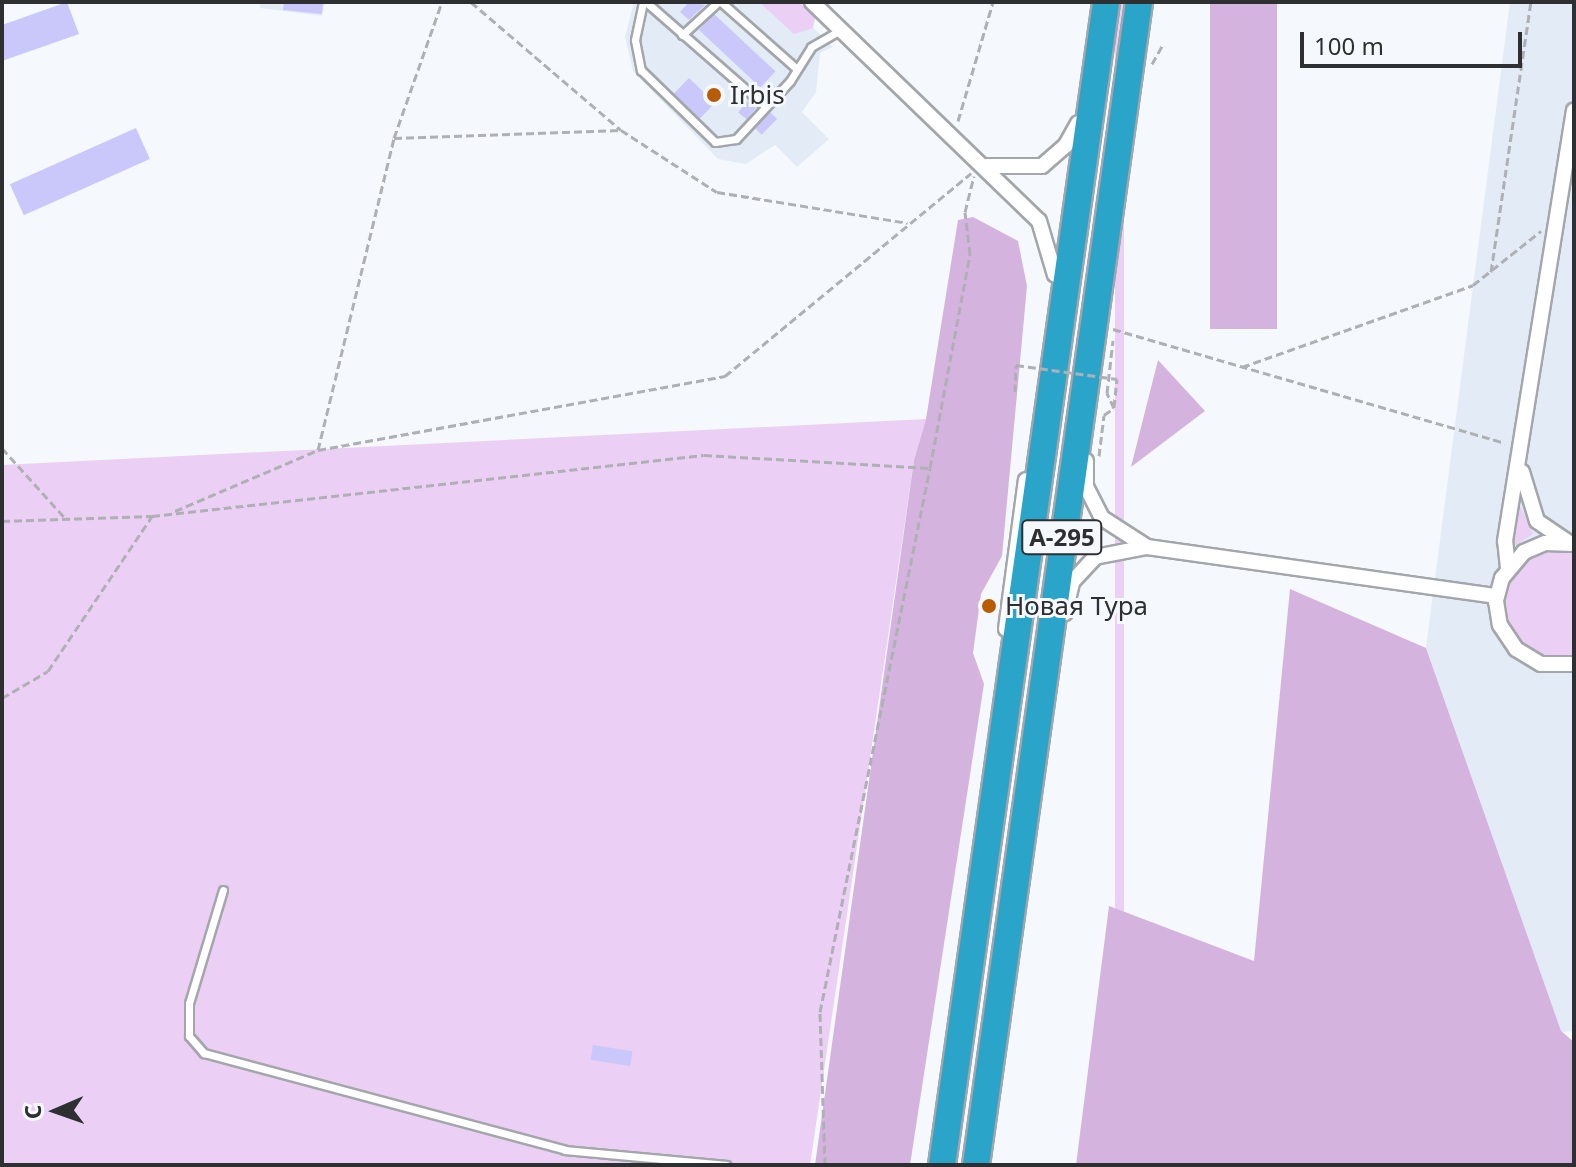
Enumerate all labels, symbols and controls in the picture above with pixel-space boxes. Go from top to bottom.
scale bar [1304,16,1526,66]
text: 100 m [1314,29,1384,62]
place label: Irbis [730,79,785,111]
marker: Irbis [705,86,723,104]
road number: А-295 [1020,517,1104,557]
place label: Новая Тура [1005,590,1148,622]
marker: Новая Тура [980,597,998,615]
north arrow [16,1071,96,1151]
text: С [17,1104,47,1119]

